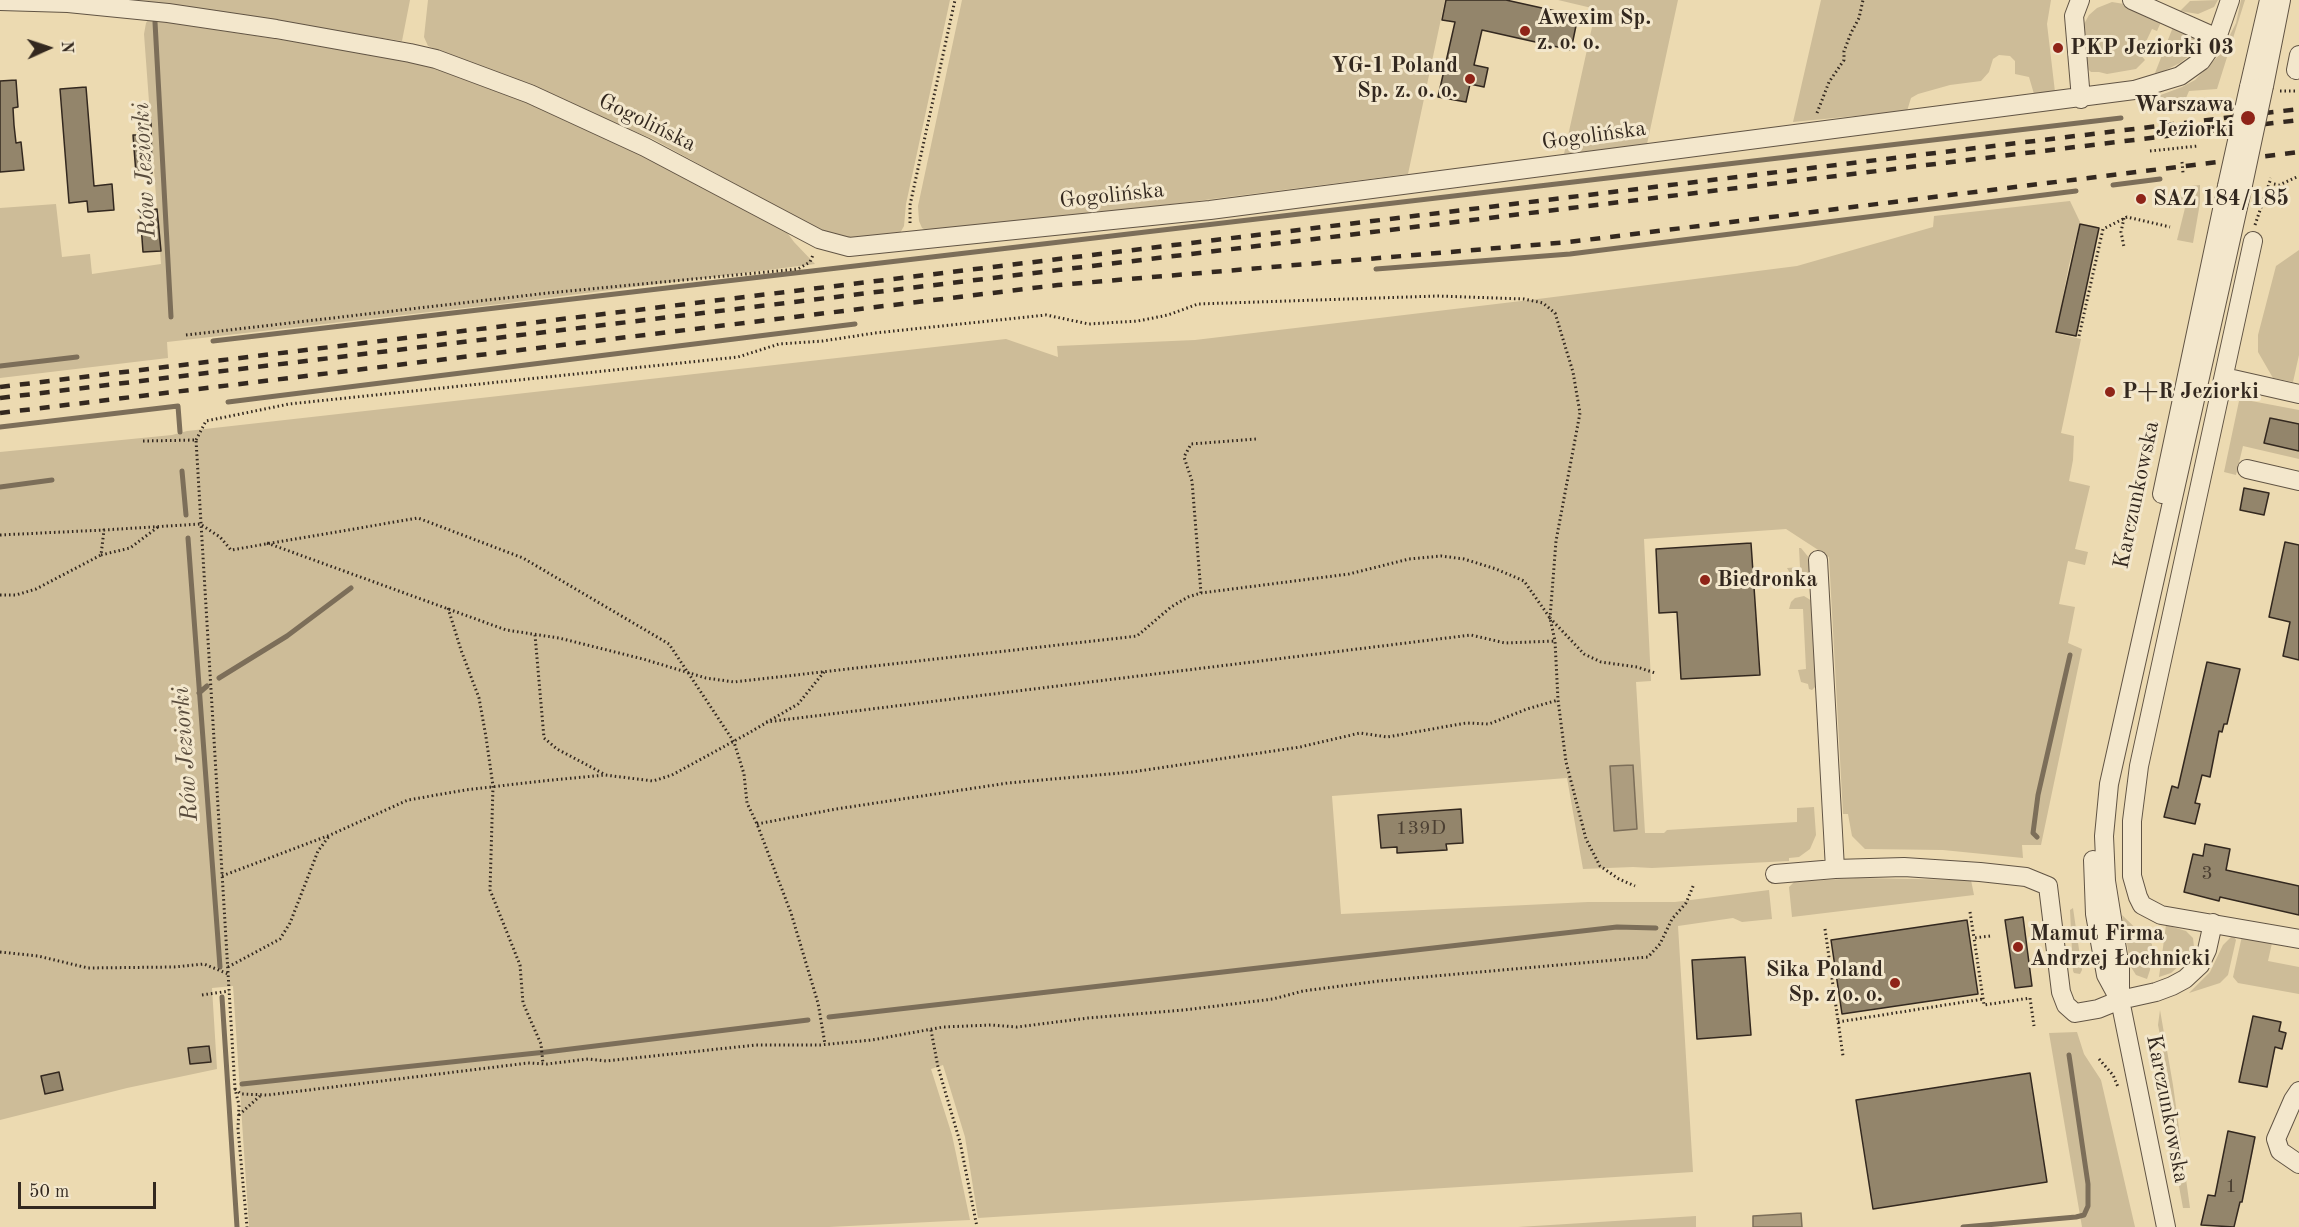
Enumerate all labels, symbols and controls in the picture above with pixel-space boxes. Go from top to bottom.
place label: Awexim Sp. z. o. o. [1537,5,1651,56]
north arrow [18,18,78,78]
marker: Awexim Sp. z. o. o. [1518,24,1532,38]
place label: PKP Jeziorki 03 [2070,35,2234,61]
text: N [58,41,74,54]
marker: PKP Jeziorki 03 [2051,41,2065,55]
place label: YG-1 Poland Sp. z. o. o. [1332,53,1458,104]
marker: YG-1 Poland Sp. z. o. o. [1463,72,1477,86]
street label: Gogolińska [594,88,700,158]
place label: Warszawa Jeziorki [2134,92,2234,144]
water label: Rów Jeziorki [127,102,163,238]
marker: Warszawa Jeziorki [2239,109,2257,127]
street label: Gogolińska [1540,116,1648,156]
street label: Gogolińska [1058,177,1166,215]
place label: SAZ 184/185 [2153,186,2289,212]
marker: SAZ 184/185 [2134,192,2148,206]
place label: P+R Jeziorki [2122,379,2259,405]
marker: P+R Jeziorki [2103,385,2117,399]
street label: Karczunkowska [2108,419,2166,571]
place label: Biedronka [1717,567,1818,593]
marker: Biedronka [1698,573,1712,587]
water label: Rów Jeziorki [167,686,205,822]
house number: 139D [1396,817,1446,841]
house number: 3 [2201,862,2213,886]
place label: Mamut Firma Andrzej Łochnicki [2030,921,2210,972]
marker: Mamut Firma Andrzej Łochnicki [2011,940,2025,954]
place label: Sika Poland Sp. z o. o. [1766,957,1883,1008]
marker: Sika Poland Sp. z o. o. [1888,976,1902,990]
street label: Karczunkowska [2140,1033,2194,1185]
scale bar [21,1170,159,1208]
house number: 1 [2225,1175,2237,1199]
text: 50 m [29,1183,69,1201]

